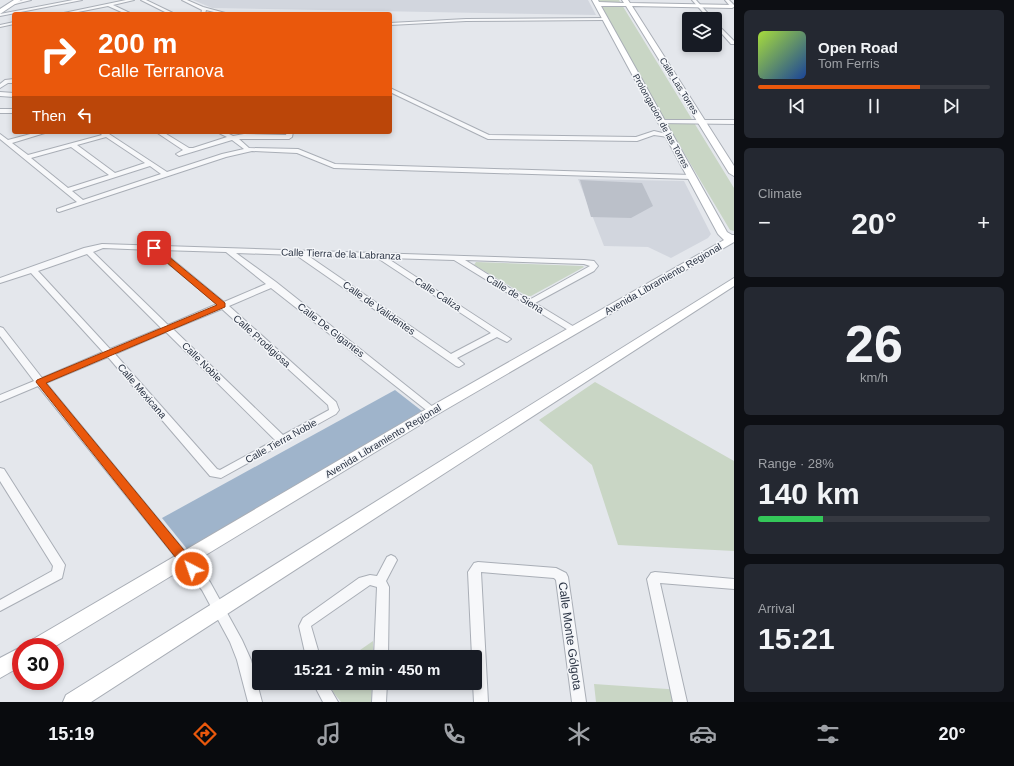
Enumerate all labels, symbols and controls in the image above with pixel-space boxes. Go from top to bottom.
map controls [682,12,722,52]
button: layers [682,12,722,52]
icon: right [32,28,84,80]
text: 200 m [98,28,177,59]
text: Open Road [818,39,898,56]
street label: Calle Las Torres [658,56,701,117]
text: Tom Ferris [818,56,879,71]
text: Calle Terranova [98,61,224,81]
street label: Prolongacion de las Torres [631,72,691,170]
icon: previous [786,95,808,117]
icon: pause [863,95,885,117]
icon: next [940,95,962,117]
icon: left [74,104,96,126]
text: Then [32,107,66,124]
text: Climate [758,186,802,201]
text: 20° [851,207,897,240]
text: − [758,210,771,235]
text: + [977,210,990,235]
pin [137,231,171,265]
icon: arrive [143,237,165,259]
street label: Avenida Libramiento Regional [603,241,723,317]
street label: Calle Tierra de la Labranza [281,246,402,262]
street label: Calle de Siena [484,273,546,316]
street label: Calle Caliza [413,275,464,313]
street label: Calle de Validentes [341,279,417,337]
street label: Calle De Gigantes [296,301,366,359]
street label: Calle Prodigiosa [231,313,293,370]
text: 26 [845,315,903,373]
street label: Calle Noble [180,340,224,384]
street label: Calle Mexicana [115,362,169,421]
text: km/h [860,370,888,385]
street label: Avenida Libramiento Regional [323,402,443,480]
street label: Calle Tierra Noble [243,417,319,465]
text: Range · 28% [758,456,834,471]
text: 140 km [758,477,860,510]
position arrow [171,548,213,590]
street label: Calle Monte Gólgota [555,581,585,691]
text: Arrival [758,601,795,616]
text: 15:21 [758,622,835,655]
speed limit sign: 30 [12,638,64,690]
text: 15:21 · 2 min · 450 m [294,661,440,678]
icon: directions [191,720,219,748]
icon: music [315,720,343,748]
icon: phone [440,720,468,748]
icon: climate [565,720,593,748]
icon: car [689,720,717,748]
icon: filters [814,720,842,748]
text: 15:19 [48,724,94,744]
text: 20° [938,724,966,744]

